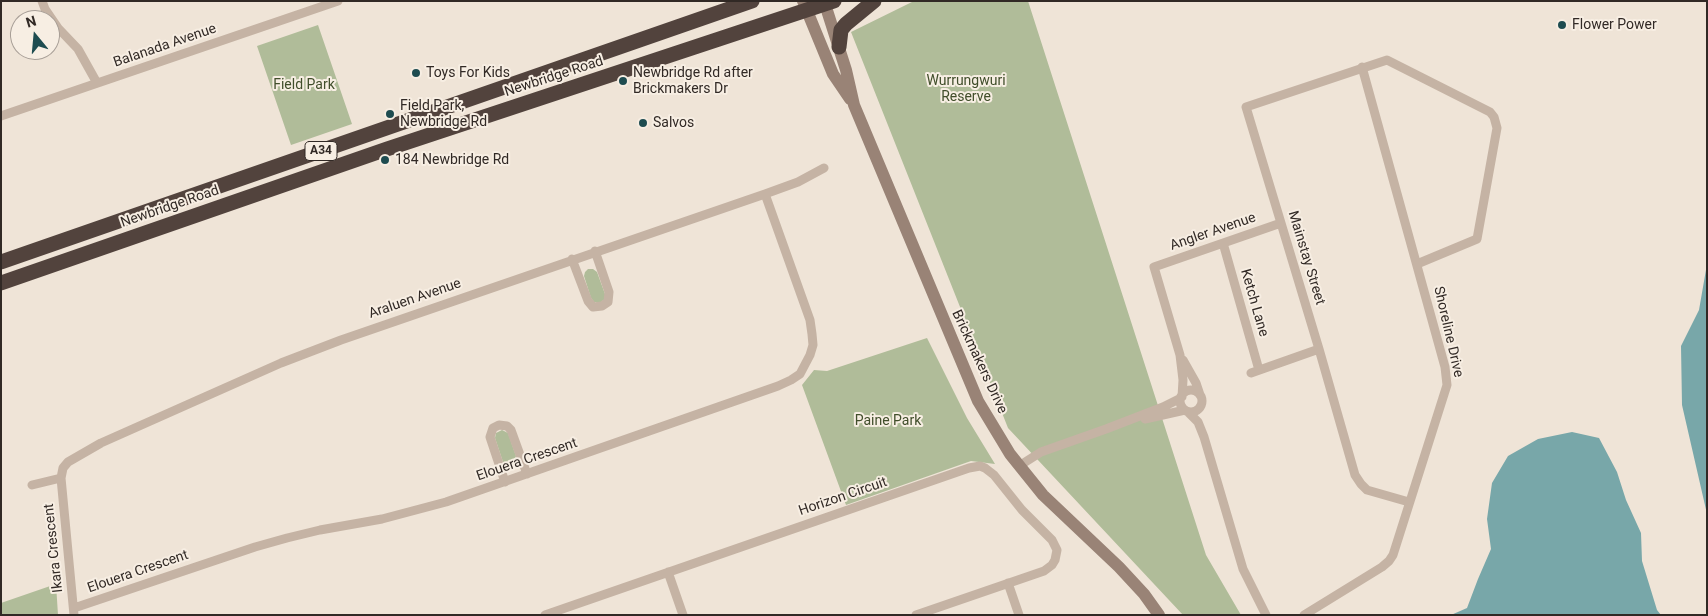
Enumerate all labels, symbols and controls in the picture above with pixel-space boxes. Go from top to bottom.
north arrow [10,10,60,60]
text: N [24,13,38,31]
place label: Flower Power [1572,17,1657,33]
marker: Flower Power [1556,19,1568,31]
street label: Balanada Avenue [111,21,219,71]
street label: Newbridge Road [503,53,605,101]
place label: Toys For Kids [426,65,510,81]
place label: Newbridge Rd after Brickmakers Dr [633,65,753,98]
marker: Toys For Kids [410,67,422,79]
park label: Wurrungwuri Reserve [926,73,1006,105]
marker: Newbridge Rd after Brickmakers Dr [617,75,629,87]
park label: Field Park [273,77,335,93]
place label: Field Park, Newbridge Rd [400,98,487,130]
marker: Field Park, Newbridge Rd [384,108,396,120]
place label: Salvos [653,115,694,131]
marker: Salvos [637,117,649,129]
road number: A34 [305,142,337,160]
place label: 184 Newbridge Rd [395,152,509,168]
marker: 184 Newbridge Rd [379,154,391,166]
street label: Newbridge Road [119,182,221,232]
street label: Angler Avenue [1168,209,1258,255]
street label: Mainstay Street [1284,209,1328,307]
street label: Ketch Lane [1236,267,1272,339]
street label: Araluen Avenue [367,275,463,323]
street label: Shoreline Drive [1429,285,1467,379]
street label: Brickmakers Drive [948,307,1010,417]
park label: Paine Park [855,413,921,429]
street label: Elouera Crescent [474,435,580,485]
street label: Horizon Circuit [797,474,889,520]
street label: Ikara Crescent [41,503,67,593]
street label: Elouera Crescent [85,547,191,597]

